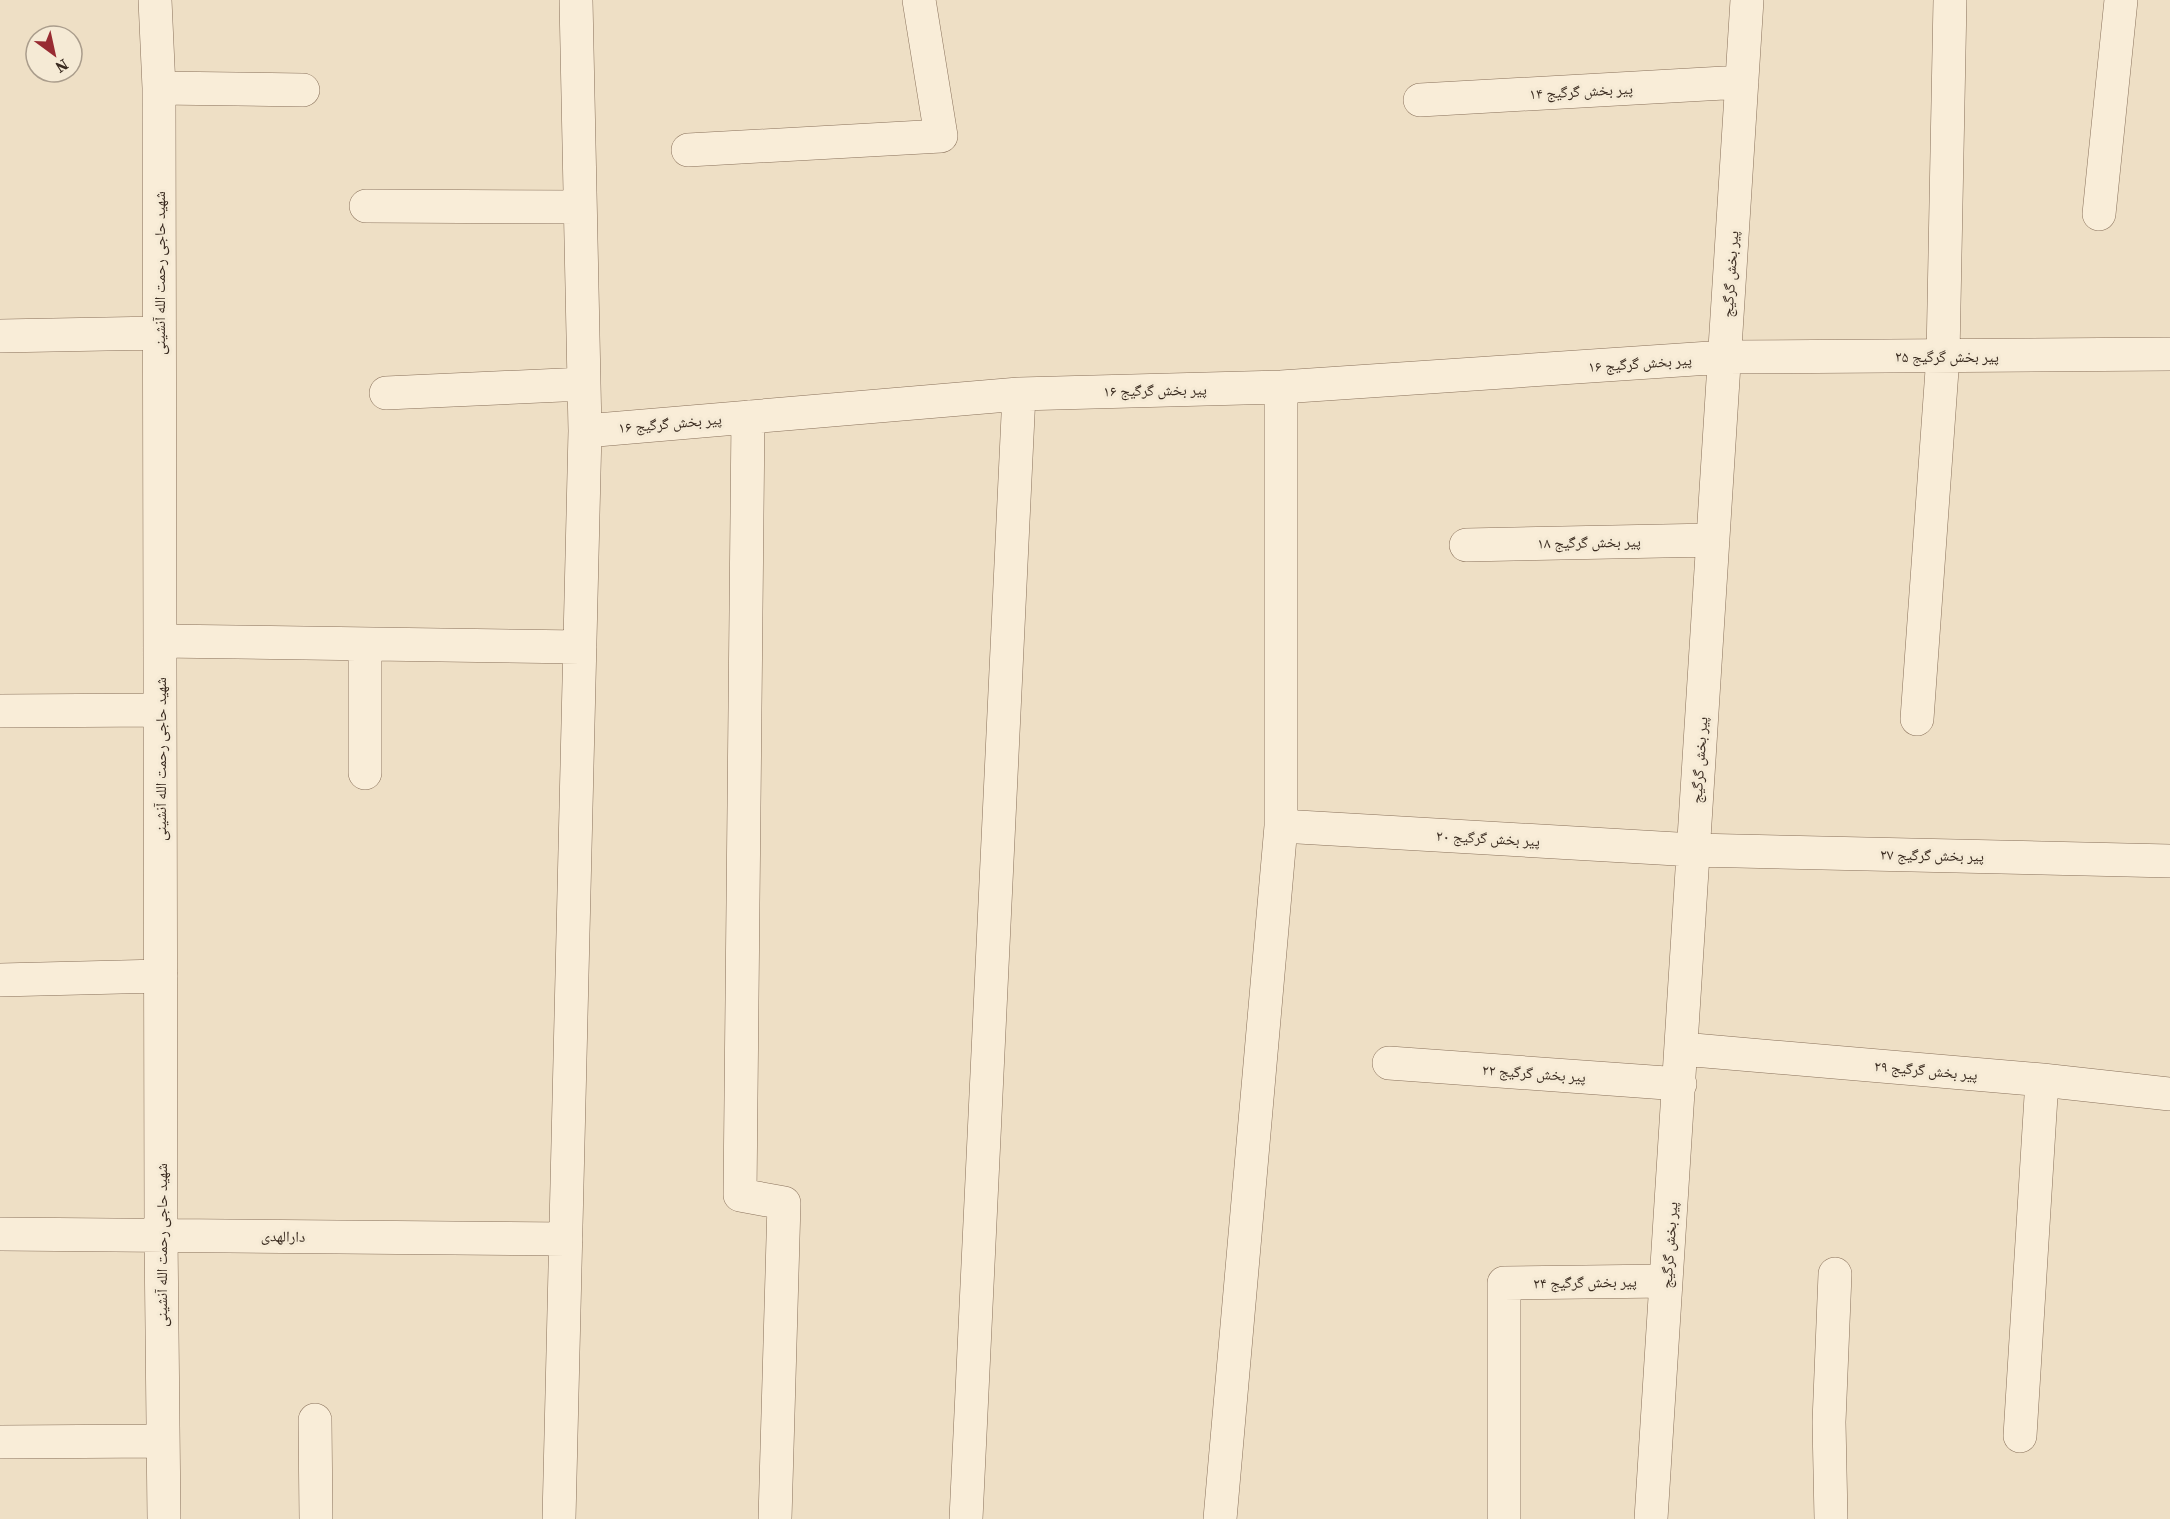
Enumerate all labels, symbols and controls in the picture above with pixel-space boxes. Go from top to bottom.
north arrow [24,24,84,84]
text: N [51,54,73,79]
street label: پیر بخش گرگیج ۱۴ [1529,78,1633,104]
street label: شهید حاجی رحمت الله آنشینی [149,191,170,355]
street label: پیر بخش گرگیج [1716,230,1744,318]
street label: پیر بخش گرگیج ۲۵ [1895,346,1999,367]
street label: پیر بخش گرگیج ۱۶ [1587,349,1693,377]
street label: پیر بخش گرگیج ۱۶ [1103,379,1207,401]
street label: پیر بخش گرگیج ۱۶ [617,408,723,438]
street label: پیر بخش گرگیج ۱۸ [1537,531,1641,553]
street label: شهید حاجی رحمت الله آنشینی [150,677,171,841]
street label: پیر بخش گرگیج [1685,716,1713,804]
street label: پیر بخش گرگیج ۲۰ [1436,825,1540,851]
street label: پیر بخش گرگیج ۲۷ [1880,844,1984,866]
street label: پیر بخش گرگیج ۲۹ [1873,1055,1979,1085]
street label: پیر بخش گرگیج ۲۲ [1481,1059,1587,1087]
street label: شهید حاجی رحمت الله آنشینی [151,1163,172,1327]
street label: پیر بخش گرگیج [1655,1201,1683,1289]
street label: دارالهدی [261,1225,305,1247]
street label: پیر بخش گرگیج ۲۴ [1533,1271,1637,1293]

